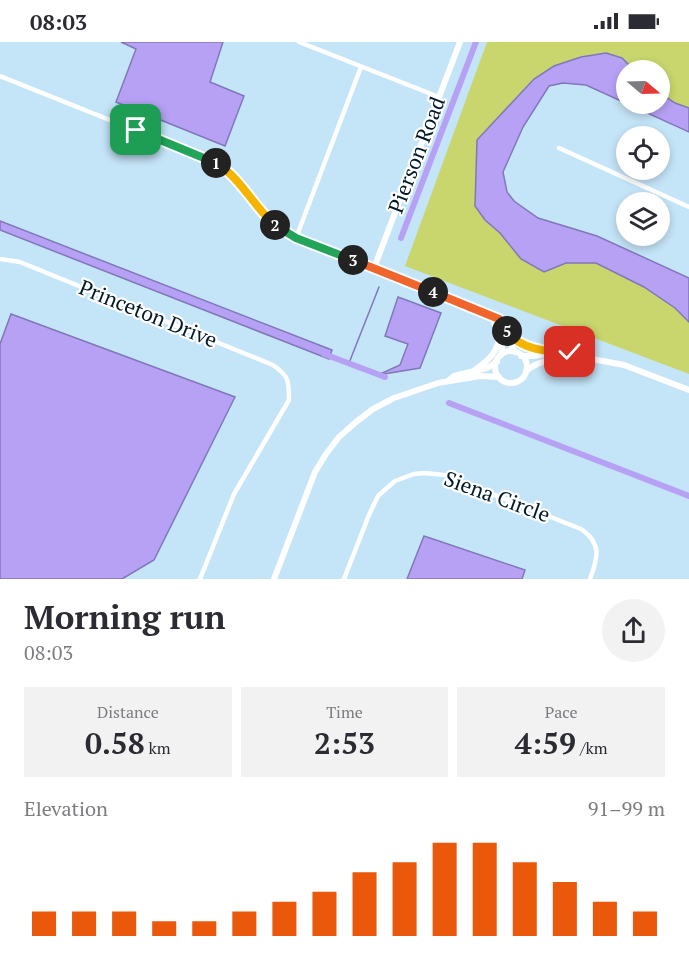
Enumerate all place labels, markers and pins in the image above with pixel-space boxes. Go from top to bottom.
pin [110,104,161,155]
pin: 1 [201,148,231,178]
pin: 2 [260,210,290,240]
pin: 3 [338,245,368,275]
pin: 4 [418,277,448,307]
pin: 5 [492,316,522,346]
pin [544,326,595,377]

